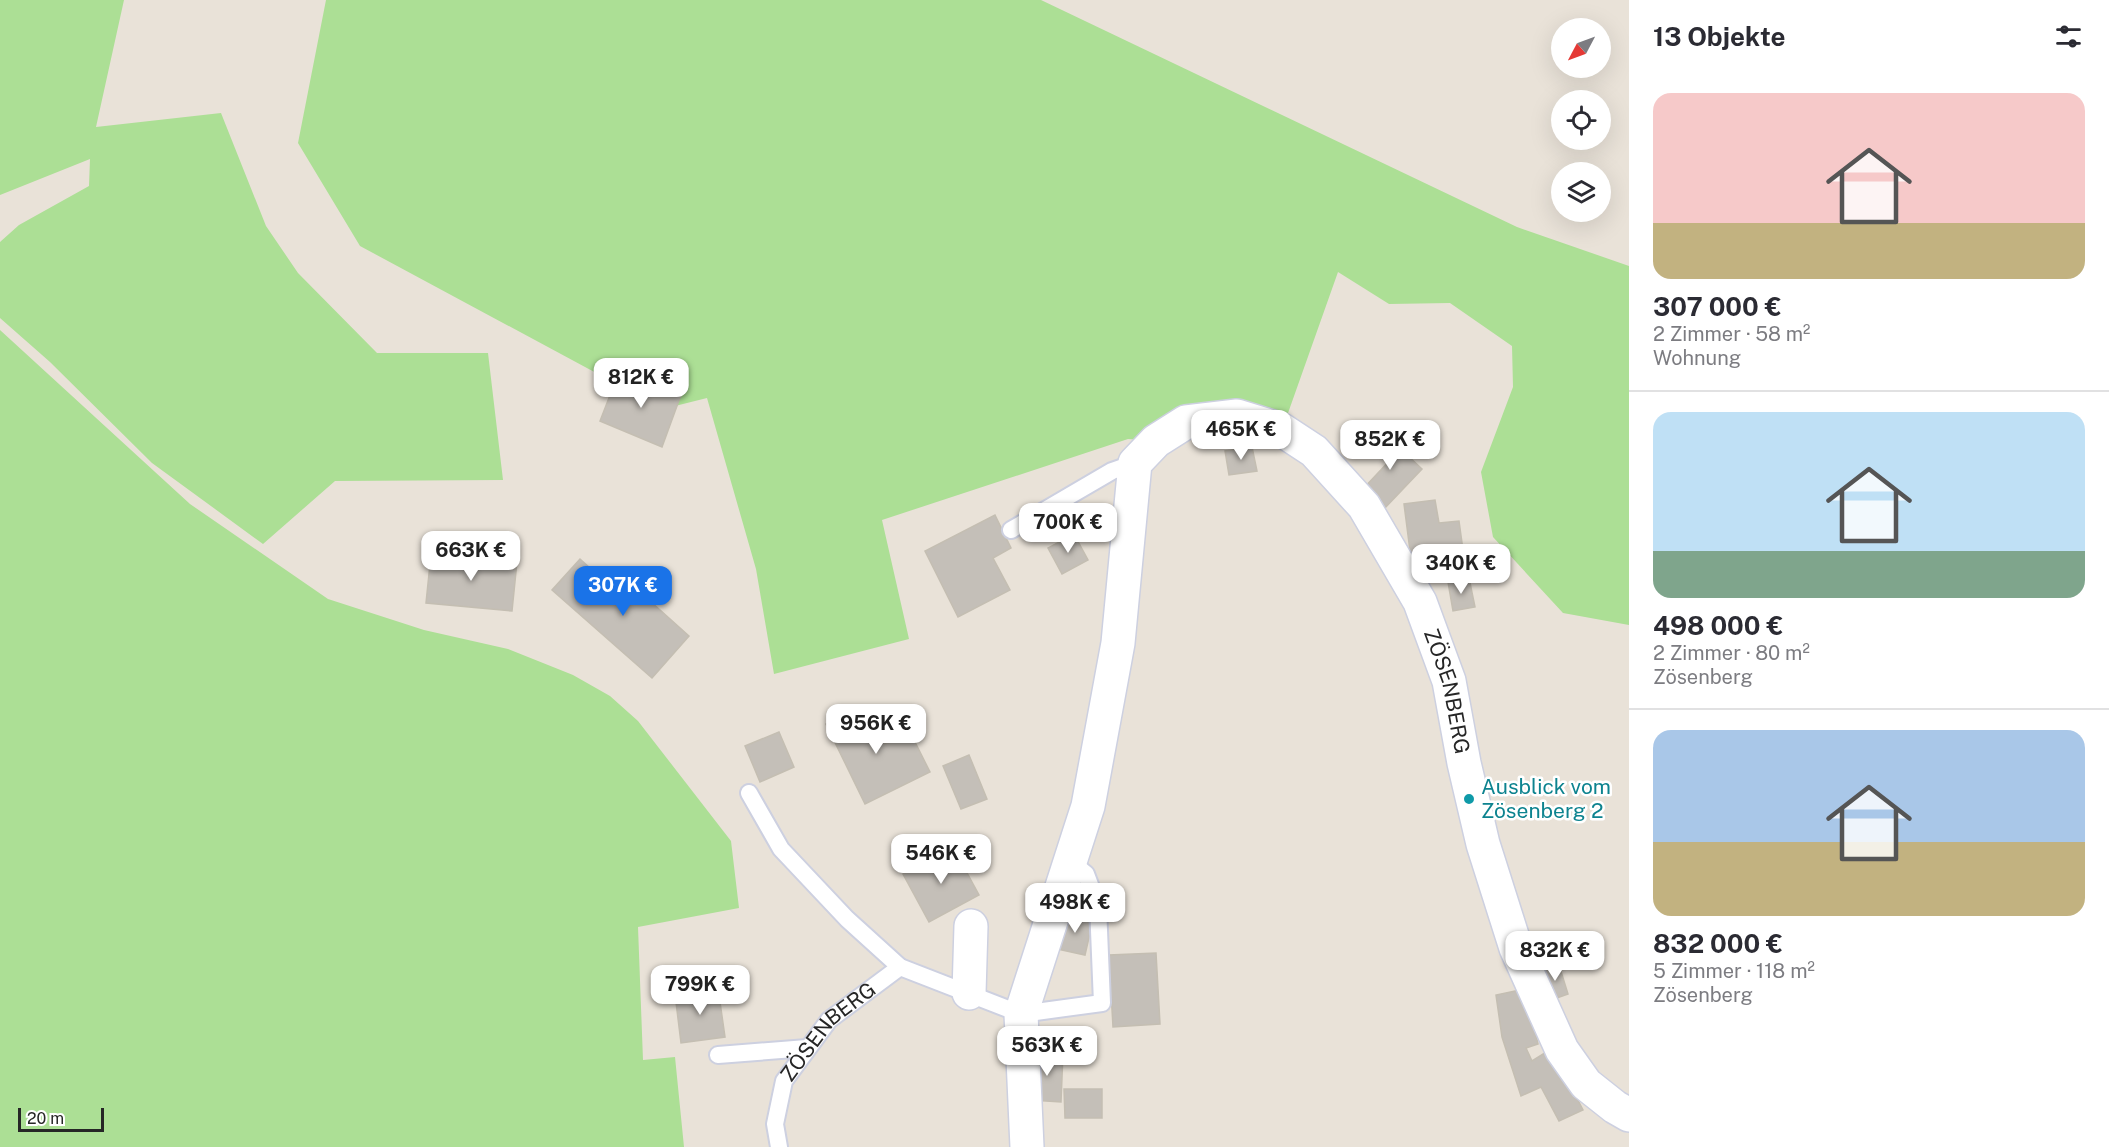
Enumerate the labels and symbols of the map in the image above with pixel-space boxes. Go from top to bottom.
north arrow [1551,18,1611,78]
pin: 812K € [592,358,690,409]
pin: 465K € [1192,410,1290,461]
pin: 852K € [1341,420,1439,471]
pin: 700K € [1019,503,1117,554]
pin: 663K € [422,531,520,582]
pin: 340K € [1412,544,1510,595]
pin: 307K € [574,566,672,617]
street label: ZÖSENBERG [1419,625,1475,756]
pin: 956K € [827,704,925,755]
place label: Ausblick vom Zösenberg 2 [1481,774,1611,823]
marker: Ausblick vom Zösenberg 2 [1462,792,1476,806]
pin: 546K € [892,834,990,885]
pin: 498K € [1026,883,1124,934]
pin: 832K € [1506,931,1604,982]
pin: 799K € [651,965,749,1016]
street label: ZÖSENBERG [775,977,880,1086]
pin: 563K € [998,1026,1096,1077]
scale bar [18,1105,104,1132]

